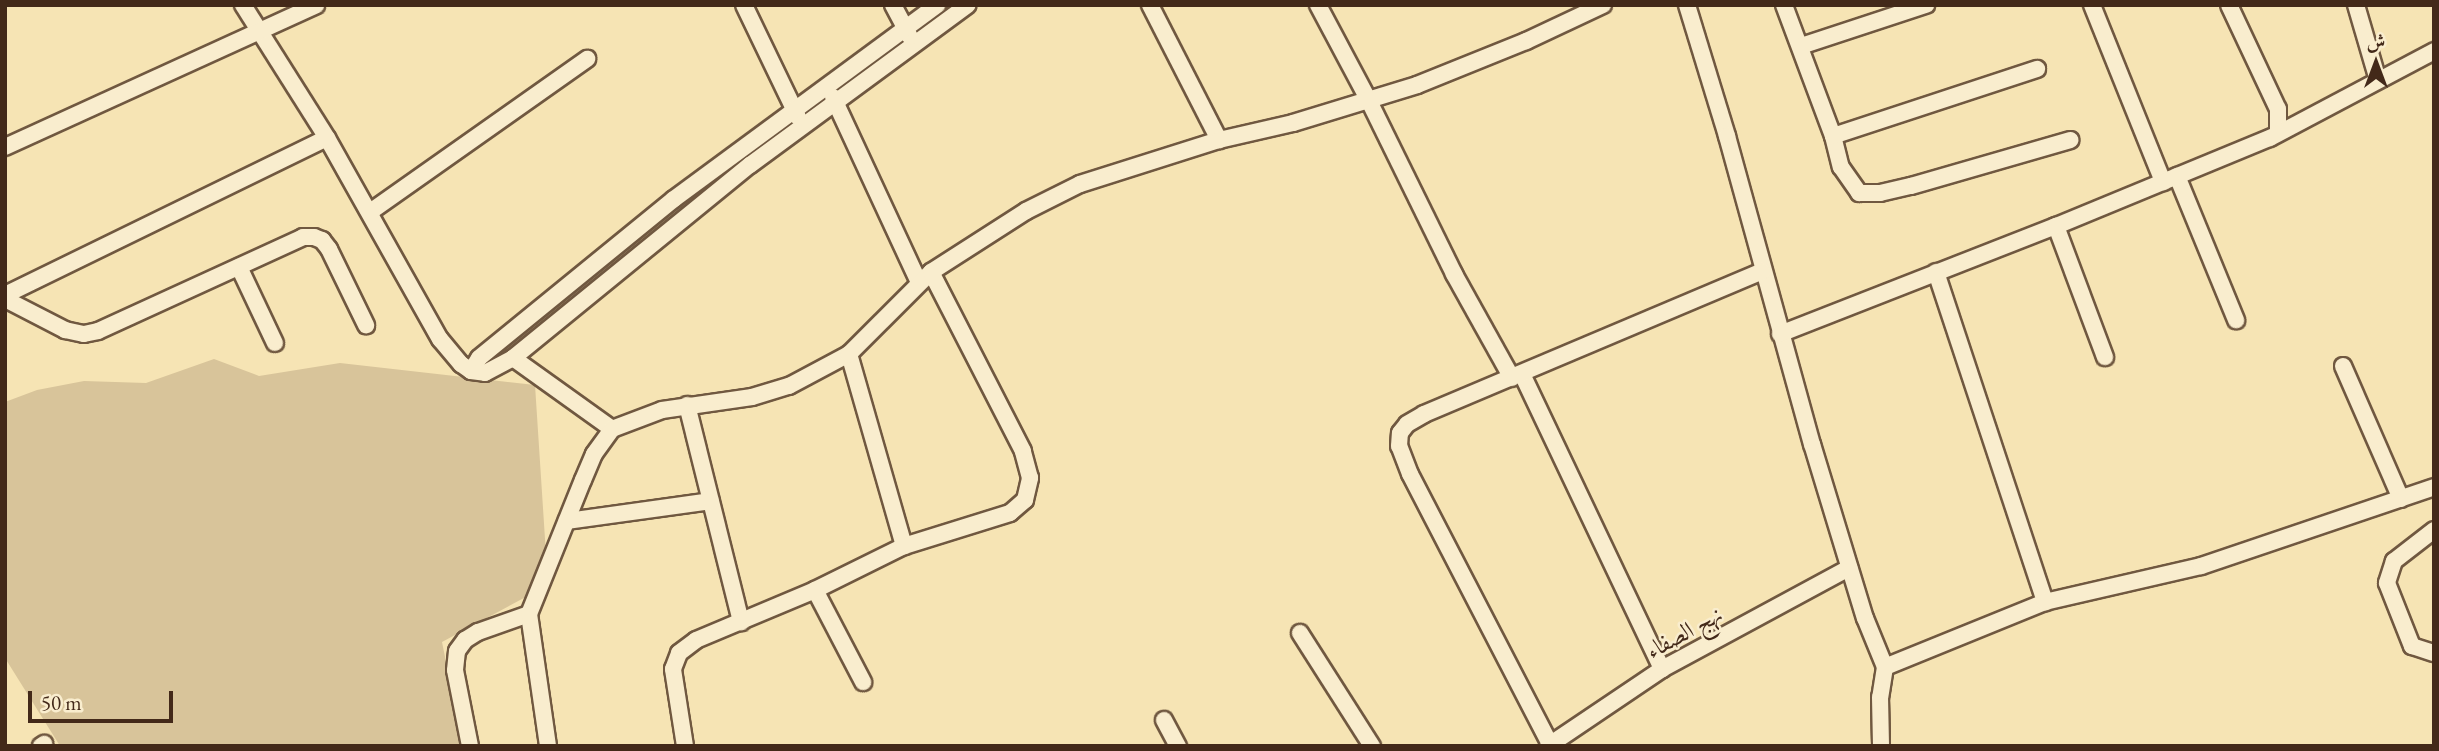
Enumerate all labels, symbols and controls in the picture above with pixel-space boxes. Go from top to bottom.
north arrow [2341,28,2411,98]
text: ش [2367,29,2385,54]
street label: نهج الصفاء [1641,599,1727,665]
scale bar [32,678,177,722]
text: 50 m [41,689,82,716]

